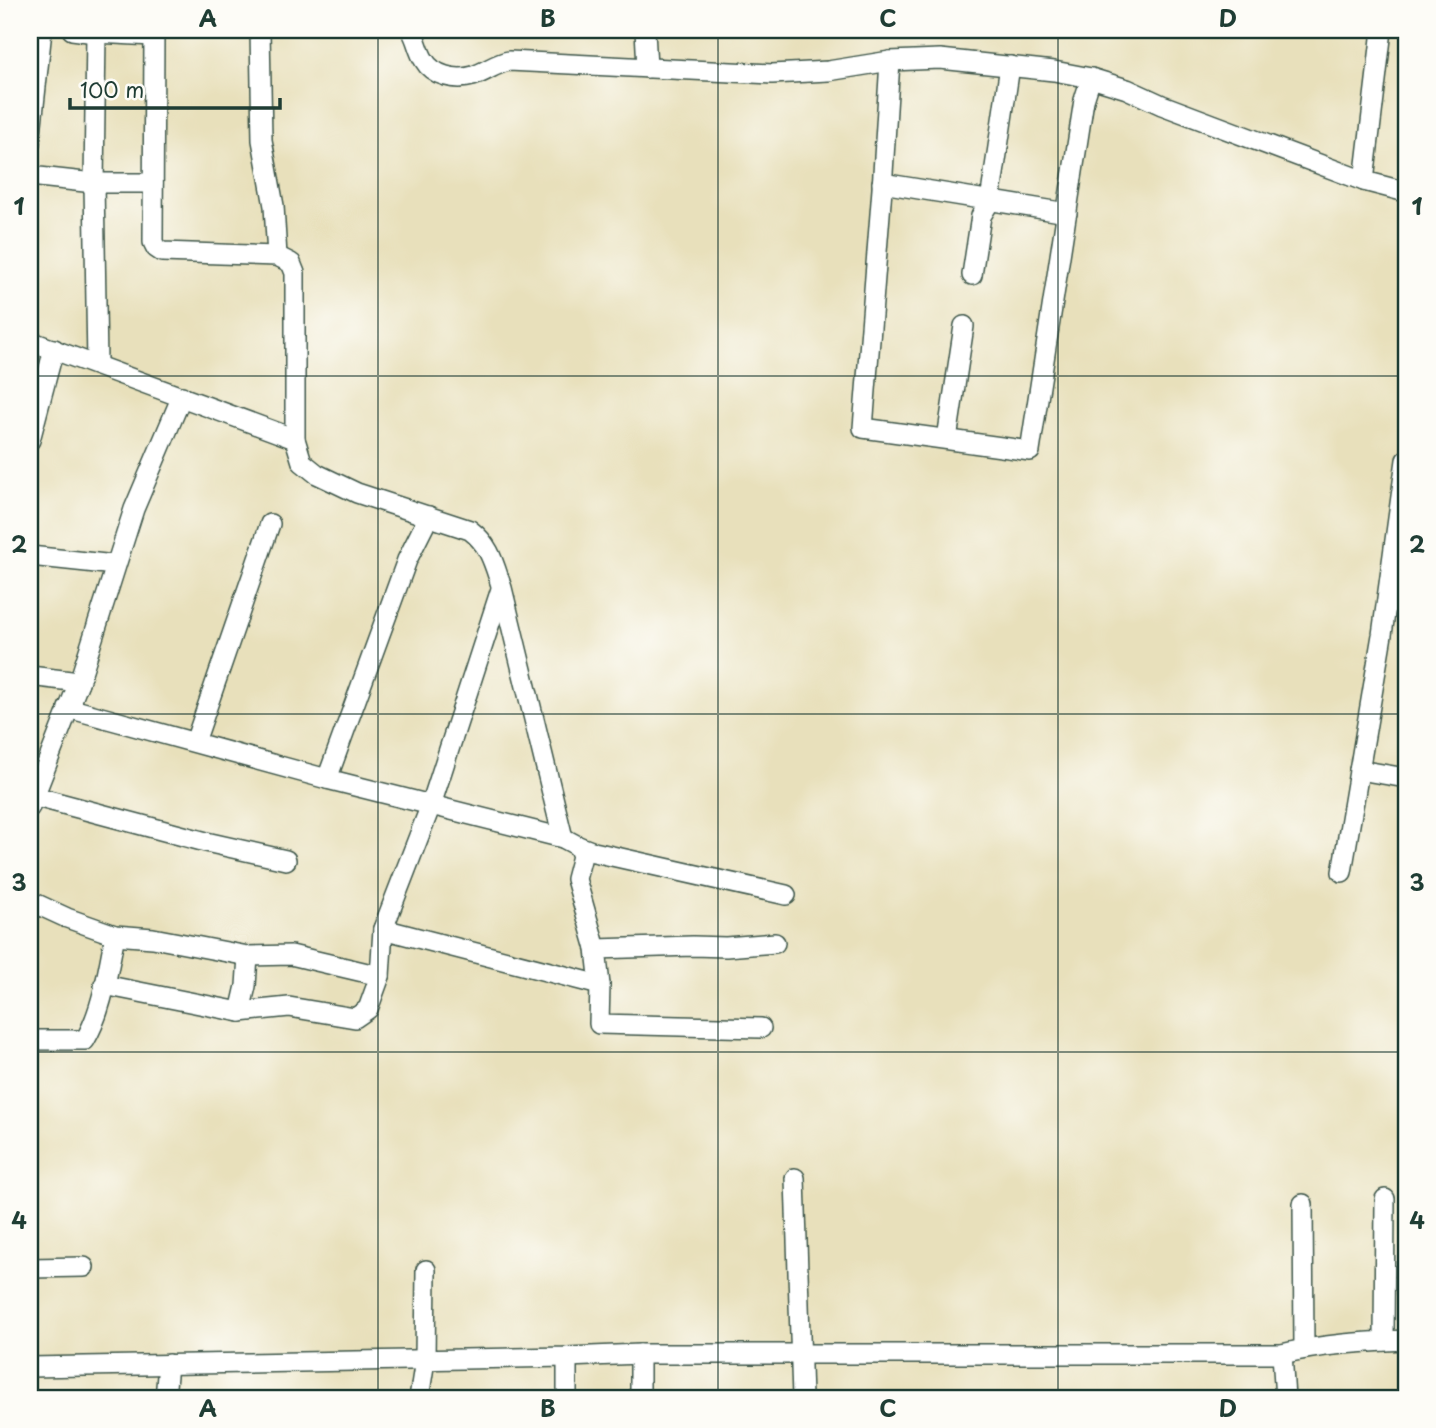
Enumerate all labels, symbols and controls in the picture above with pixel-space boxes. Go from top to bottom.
text: A [199,0,217,35]
text: B [540,0,556,35]
text: C [879,0,897,35]
text: D [1219,0,1237,35]
scale bar [70,66,280,110]
text: 100 m [80,73,144,105]
text: 1 [14,188,25,223]
text: 1 [1412,188,1423,223]
text: 2 [11,526,27,561]
text: 2 [1409,526,1425,561]
text: 3 [11,864,27,899]
text: 3 [1409,864,1425,899]
text: 4 [11,1202,27,1237]
text: 4 [1409,1202,1425,1237]
text: A [199,1390,217,1425]
text: B [540,1390,556,1425]
text: C [879,1390,897,1425]
text: D [1219,1390,1237,1425]

